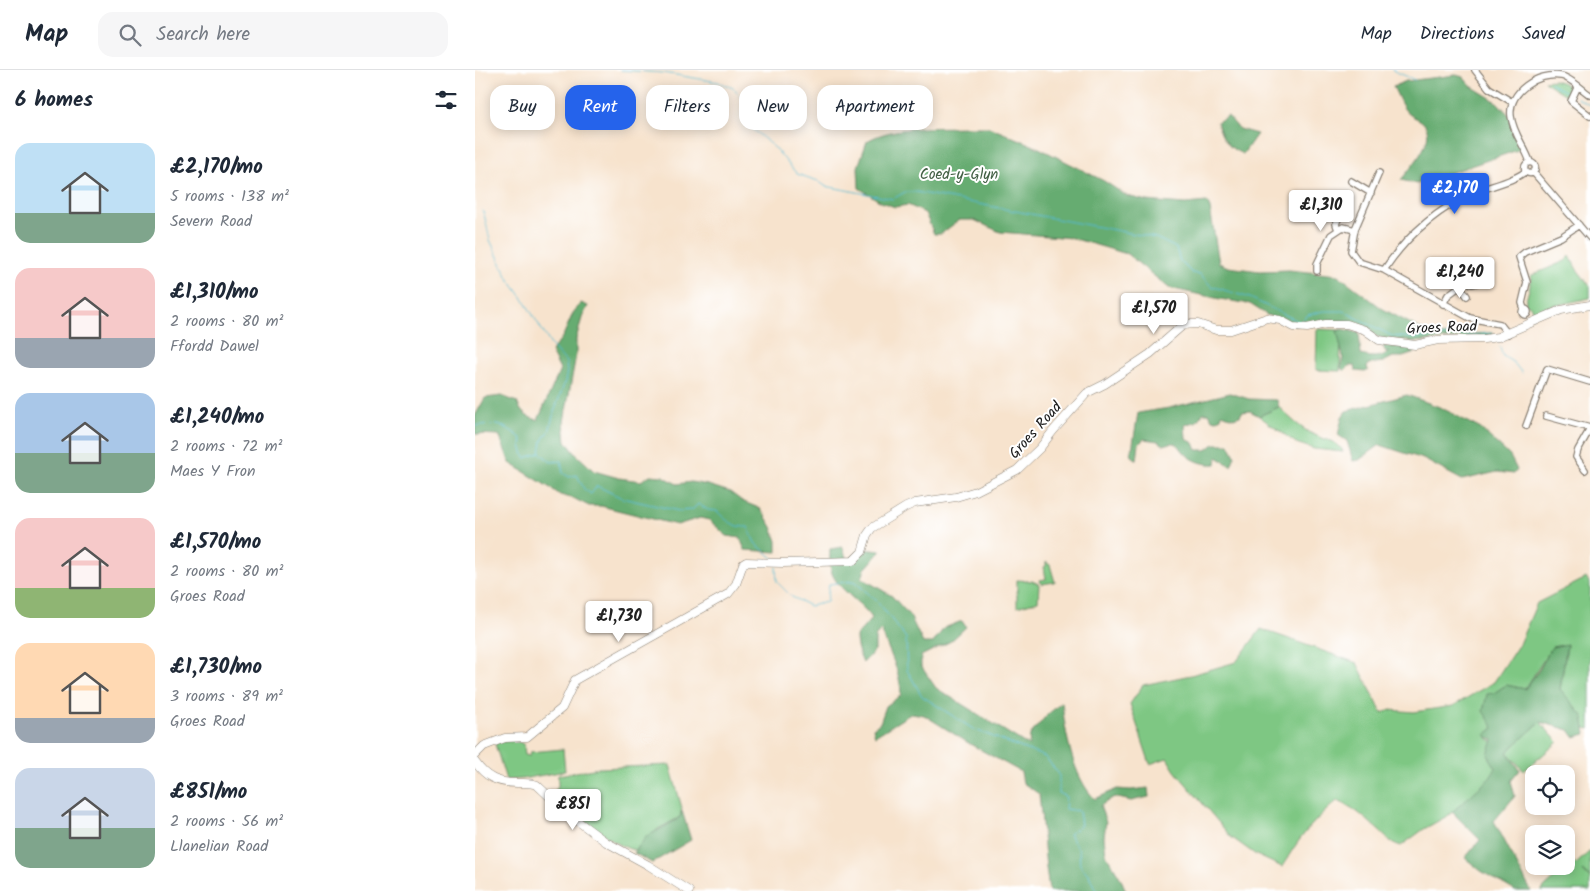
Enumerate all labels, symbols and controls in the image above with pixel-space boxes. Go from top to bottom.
search box [98,12,448,57]
text: Map [25,15,68,54]
text: Search here [156,20,250,50]
text: Map [1360,20,1392,49]
text: Directions [1420,20,1494,49]
text: Saved [1522,20,1565,49]
icon: search [116,21,144,49]
text: 6 homes [15,84,93,117]
chip: Buy [490,85,555,130]
chip: Rent [565,85,636,130]
chip: Filters [646,85,729,130]
chip: New [739,85,807,130]
chip: Apartment [817,85,933,130]
icon: filters [432,86,460,114]
text: £2,170/mo [170,151,263,184]
icon: home [55,163,115,223]
park label: Coed-y-Glyn [920,163,998,187]
pin: £2,170 [1414,172,1496,215]
text: £2,170 [1432,176,1478,201]
text: 5 rooms · 138 m² [170,184,289,209]
pin: £1,310 [1280,190,1362,232]
text: £1,310 [1300,193,1342,218]
text: Severn Road [170,209,252,234]
pin: £1,240 [1419,256,1501,299]
text: £1,240 [1437,260,1484,285]
text: £1,310/mo [170,276,259,309]
icon: home [55,288,115,348]
pin: £1,570 [1113,292,1195,335]
text: £1,570 [1132,296,1176,321]
text: 2 rooms · 80 m² [170,309,283,334]
street label: Groes Road [1407,315,1478,341]
text: Ffordd Dawel [170,334,259,359]
street label: Groes Road [1003,396,1068,465]
text: £1,240/mo [170,401,264,434]
icon: home [55,413,115,473]
text: 2 rooms · 72 m² [170,434,282,459]
text: Maes Y Fron [170,459,256,484]
text: £1,570/mo [170,526,261,559]
icon: home [55,538,115,598]
text: 2 rooms · 80 m² [170,559,283,584]
text: Groes Road [170,584,245,609]
pin: £1,730 [578,600,660,643]
text: £1,730 [596,604,642,629]
text: £1,730/mo [170,651,262,684]
icon: home [55,663,115,723]
text: 3 rooms · 89 m² [170,684,283,709]
text: Groes Road [170,709,245,734]
map controls [1525,765,1575,875]
button: locate [1525,765,1575,815]
text: £851/mo [170,776,247,809]
icon: home [55,788,115,848]
pin: £851 [543,788,603,831]
text: £851 [556,792,590,817]
text: 2 rooms · 56 m² [170,809,283,834]
button: layers [1525,825,1575,875]
text: Llanelian Road [170,834,268,859]

